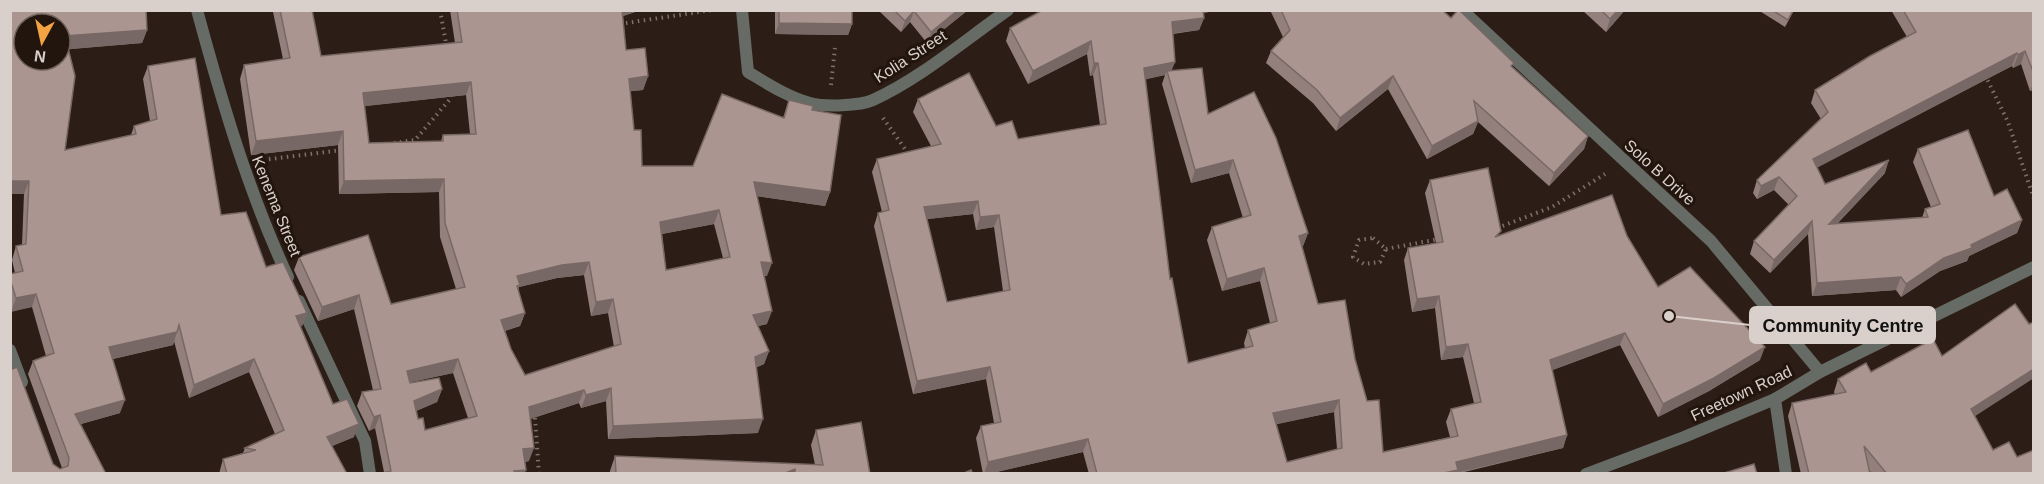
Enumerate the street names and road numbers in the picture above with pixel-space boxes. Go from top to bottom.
street label: Kolia Street [871,26,950,86]
street label: Solo B Drive [1621,136,1698,209]
street label: Kenema Street [249,154,305,259]
street label: Freetown Road [1688,363,1794,424]

